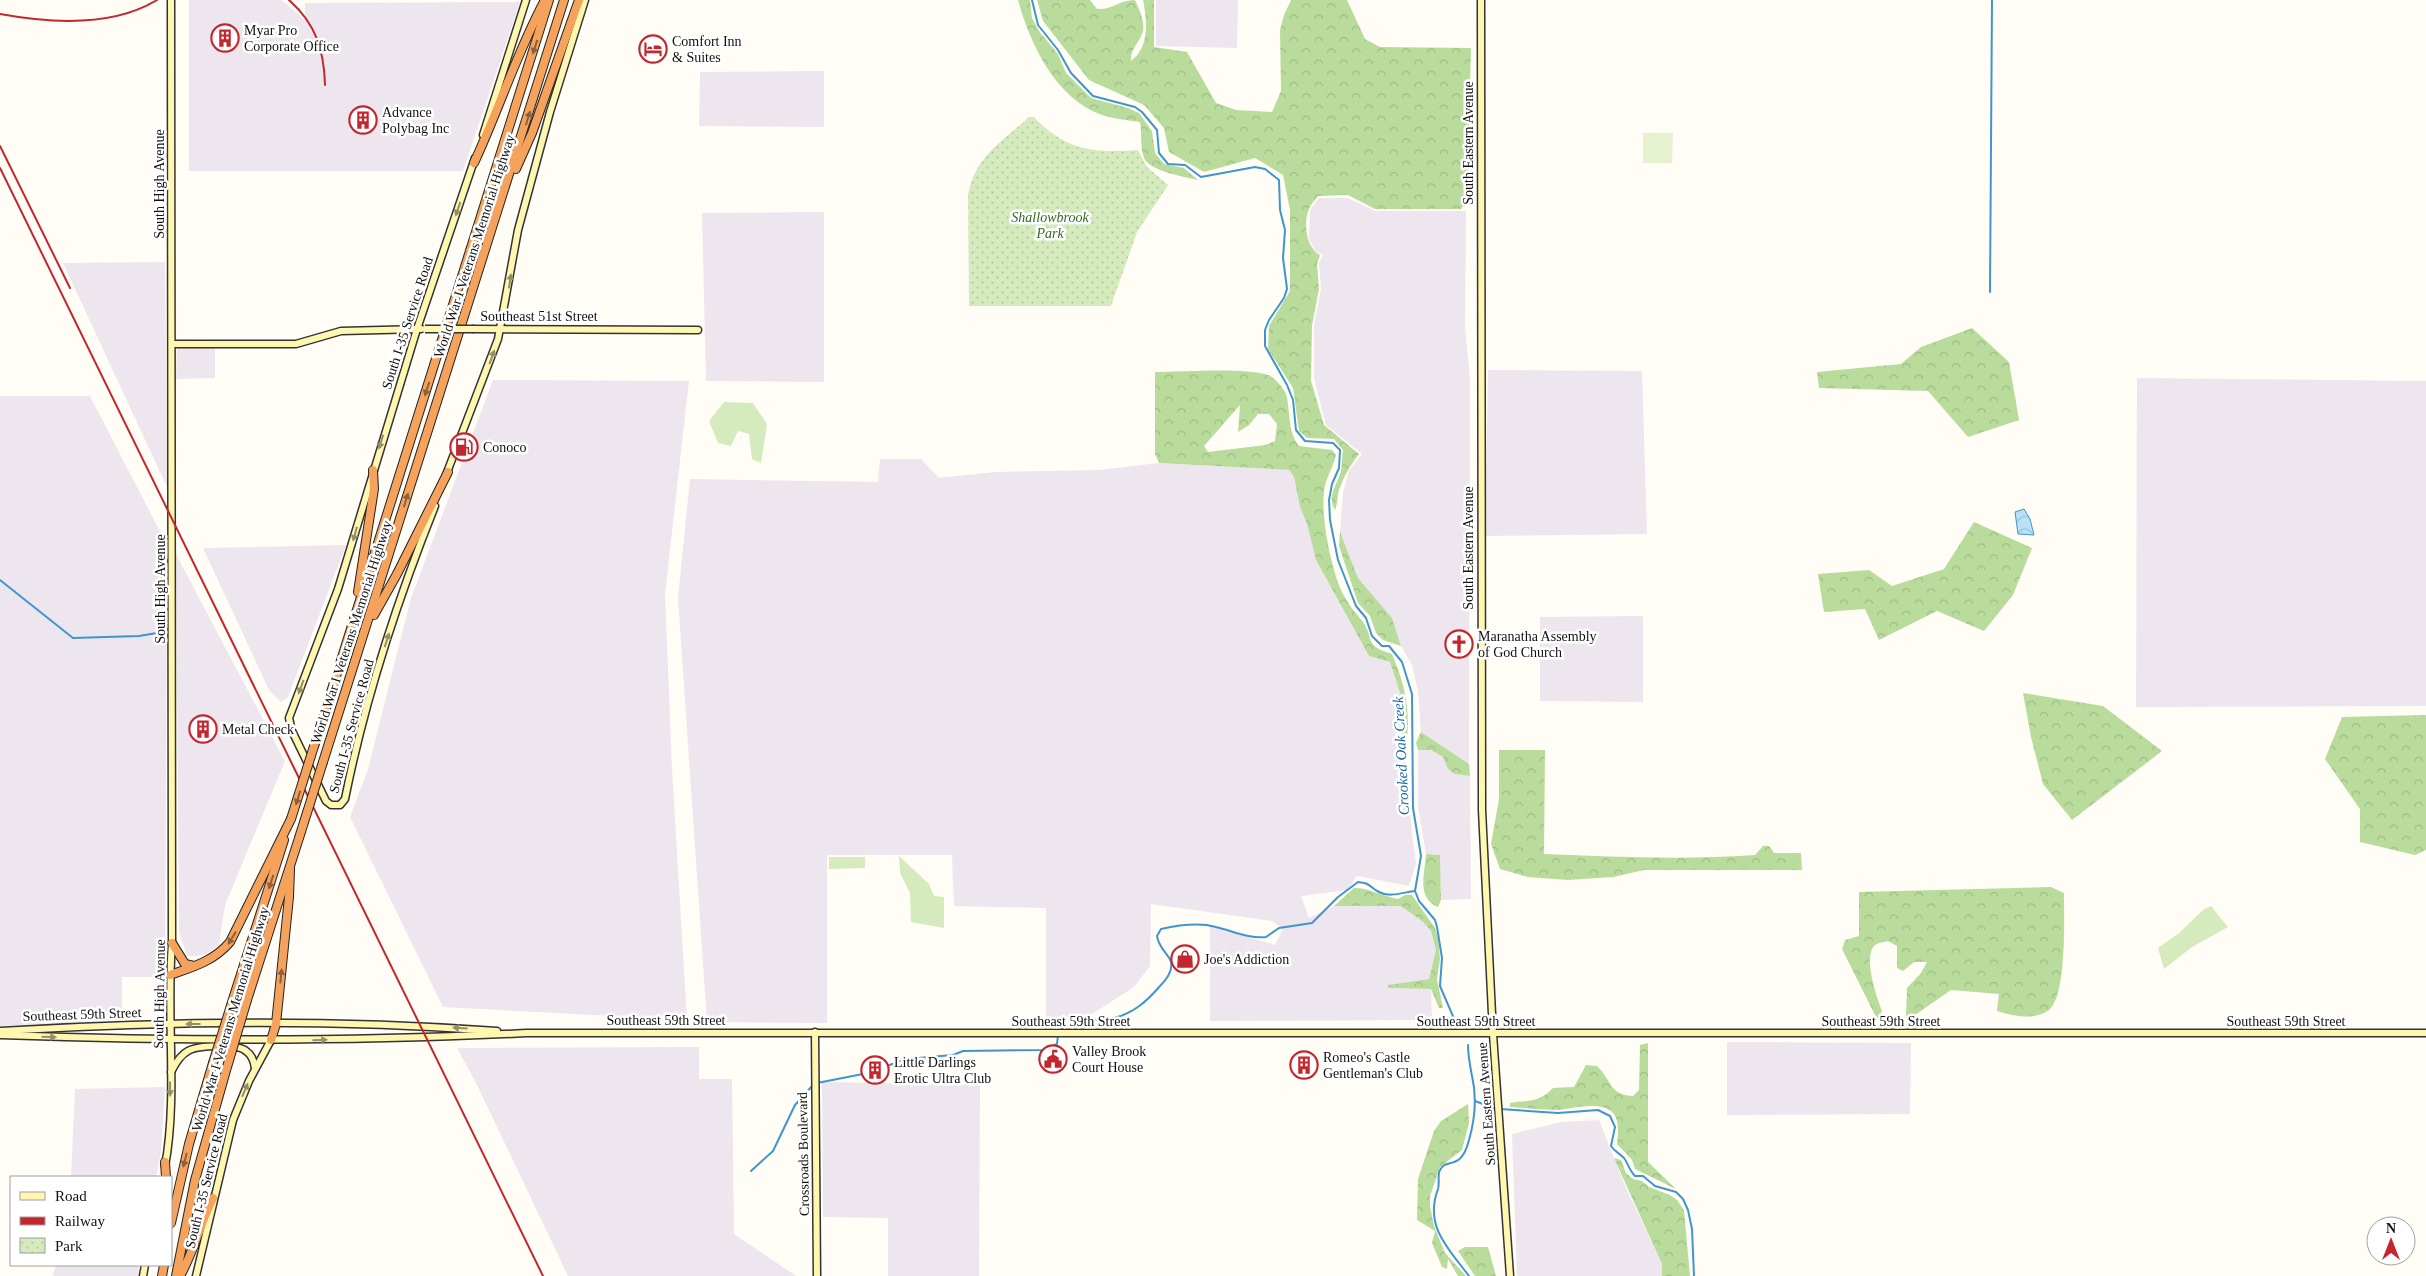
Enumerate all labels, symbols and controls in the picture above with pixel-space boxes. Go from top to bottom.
building icon: Myar Pro Corporate Office [210,23,240,53]
place label: Myar Pro Corporate Office [244,23,339,54]
hotel icon: Comfort Inn & Suites [638,34,668,64]
place label: Comfort Inn & Suites [672,34,742,65]
one-way arrow [531,39,538,54]
street label: South Eastern Avenue [1461,81,1476,205]
building icon: Advance Polybag Inc [348,105,378,135]
place label: Advance Polybag Inc [382,105,449,136]
one-way arrow [524,110,532,125]
street label: South High Avenue [152,129,167,239]
street label: World War I Veterans Memorial Highway [431,133,518,360]
one-way arrow [454,202,462,217]
park label: Shallowbrook Park [1011,210,1089,241]
street label: South I-35 Service Road [379,255,436,391]
one-way arrow [506,273,514,289]
street label: Southeast 51st Street [480,309,598,324]
one-way arrow [489,349,496,364]
one-way arrow [423,382,430,397]
fuel station icon: Conoco [449,432,479,462]
one-way arrow [377,435,385,450]
place label: Conoco [483,440,527,455]
street label: South Eastern Avenue [1461,486,1476,610]
one-way arrow [403,492,411,507]
street label: World War I Veterans Memorial Highway [308,519,395,746]
one-way arrow [351,526,359,541]
street label: South High Avenue [153,534,168,644]
church icon: Maranatha Assembly of God Church [1444,629,1474,659]
place label: Maranatha Assembly of God Church [1478,629,1597,660]
one-way arrow [383,633,391,648]
street label: South I-35 Service Road [326,658,377,795]
one-way arrow [297,680,305,695]
water label: Crooked Oak Creek [1390,696,1412,816]
building icon: Metal Check [188,714,218,744]
place label: Metal Check [222,722,294,737]
one-way arrow [293,790,301,805]
one-way arrow [267,875,274,890]
street label: World War I Veterans Memorial Highway [189,905,272,1133]
one-way arrow [228,931,237,944]
street label: South High Avenue [151,939,168,1049]
shop icon: Joe's Addiction [1170,944,1200,974]
place label: Joe's Addiction [1204,952,1289,967]
one-way arrow [277,968,285,984]
street label: Southeast 59th Street [22,1005,142,1024]
street label: Southeast 59th Street [607,1013,726,1028]
street label: Southeast 59th Street [1012,1014,1131,1029]
street label: Southeast 59th Street [1417,1014,1536,1029]
street label: Southeast 59th Street [1822,1014,1941,1029]
street label: Southeast 59th Street [2227,1014,2346,1029]
one-way arrow [184,1020,200,1028]
one-way arrow [451,1024,467,1032]
one-way arrow [41,1033,57,1041]
one-way arrow [312,1036,328,1044]
street label: South Eastern Avenue [1475,1042,1498,1166]
public building icon: Valley Brook Court House [1038,1044,1068,1074]
place label: Valley Brook Court House [1072,1044,1146,1075]
building icon: Romeo's Castle Gentleman's Club [1289,1050,1319,1080]
place label: Romeo's Castle Gentleman's Club [1323,1050,1423,1081]
building icon: Little Darlings Erotic Ultra Club [860,1055,890,1085]
place label: Little Darlings Erotic Ultra Club [894,1055,991,1086]
one-way arrow [166,1081,174,1097]
one-way arrow [242,1083,250,1097]
street label: Crossroads Boulevard [795,1092,812,1216]
street label: South I-35 Service Road [183,1112,230,1250]
one-way arrow [181,1153,189,1168]
legend [10,1176,172,1266]
text: Road [55,1188,87,1204]
text: Railway [55,1213,105,1229]
north arrow [2366,1216,2416,1266]
text: N [2386,1221,2396,1236]
text: Park [55,1238,83,1254]

